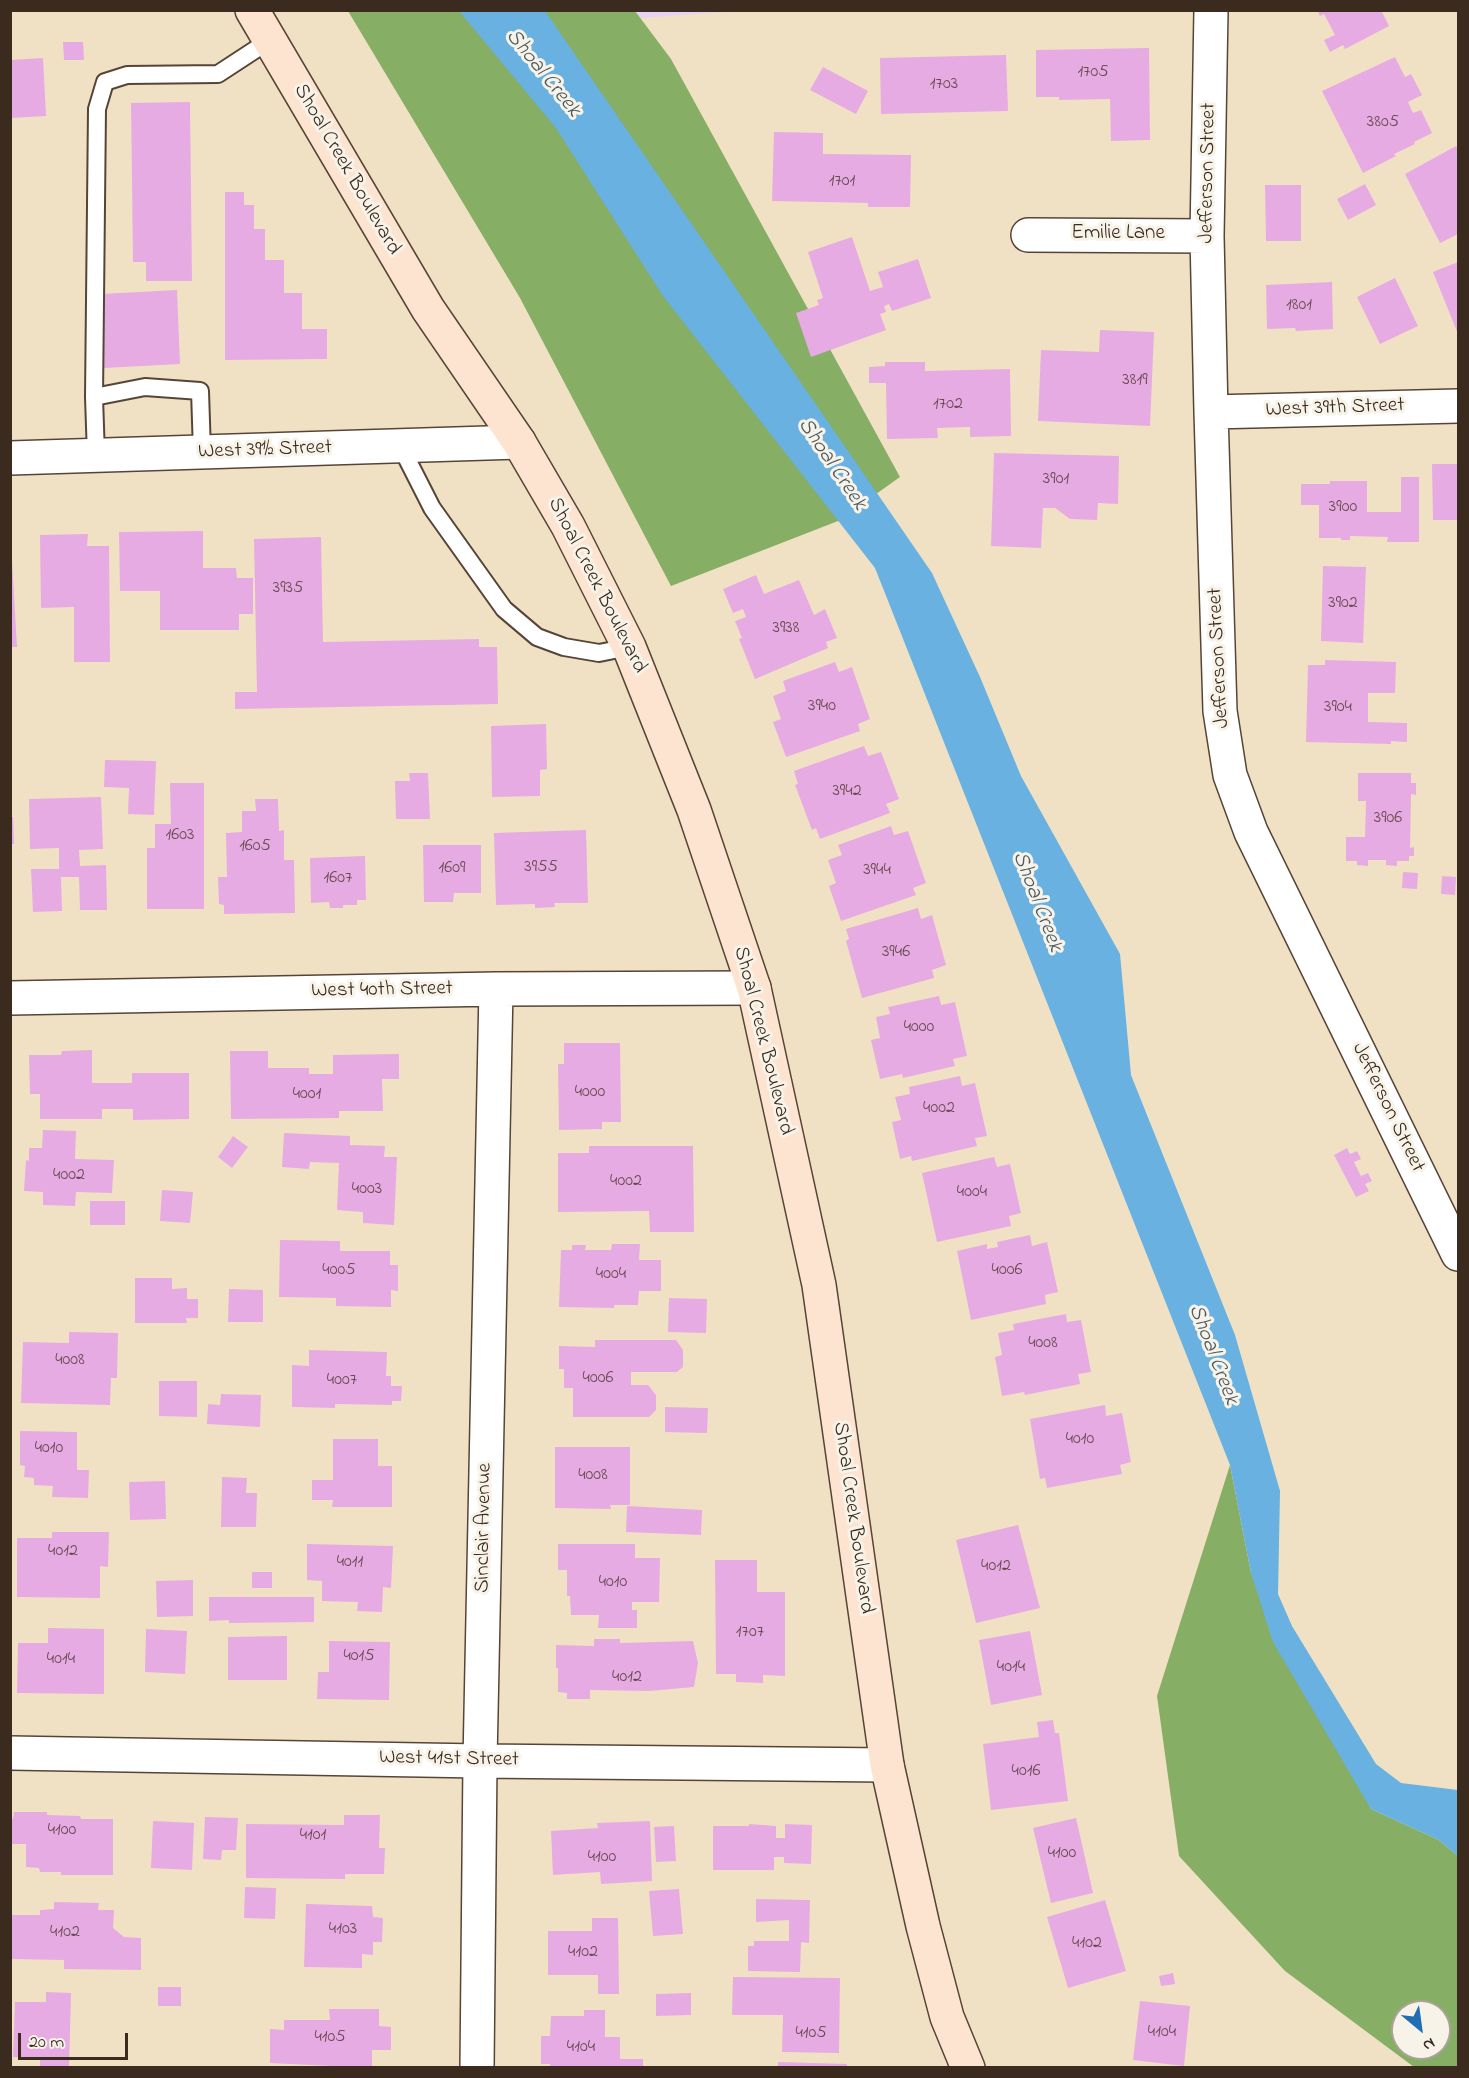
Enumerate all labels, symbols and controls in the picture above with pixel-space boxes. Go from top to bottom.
water label: Shoal Creek [499,25,585,123]
house number: 1705 [1077,62,1109,84]
house number: 1703 [930,74,958,96]
street label: Shoal Creek Boulevard [287,80,405,260]
street label: Jefferson Street [1195,102,1223,244]
house number: 3805 [1367,112,1399,134]
house number: 1701 [829,171,855,193]
street label: Emilie Lane [1071,222,1165,248]
house number: 1801 [1286,295,1312,317]
house number: 3819 [1122,370,1148,392]
house number: 1702 [933,394,963,416]
street label: West 39th Street [1265,394,1405,424]
water label: Shoal Creek [791,414,871,516]
street label: West 39½ Street [198,436,332,466]
house number: 3901 [1043,469,1069,491]
street label: Shoal Creek Boulevard [541,494,651,678]
house number: 3900 [1329,497,1357,519]
house number: 3935 [273,578,303,600]
street label: Jefferson Street [1204,587,1236,729]
house number: 3902 [1328,593,1358,615]
house number: 3938 [772,618,800,640]
house number: 3940 [808,696,836,718]
house number: 3904 [1324,697,1352,719]
house number: 3942 [832,781,862,803]
house number: 3906 [1374,808,1402,830]
house number: 1603 [166,825,194,847]
house number: 1605 [239,836,271,858]
water label: Shoal Creek [1005,848,1067,956]
house number: 3955 [524,857,558,879]
house number: 1609 [439,858,465,880]
house number: 3944 [863,860,891,882]
house number: 1607 [324,868,352,890]
house number: 3946 [882,942,910,964]
street label: Shoal Creek Boulevard [726,944,798,1138]
street label: West 40th Street [311,977,453,1005]
house number: 4000 [904,1017,934,1039]
street label: Jefferson Street [1345,1039,1429,1177]
house number: 4000 [575,1082,605,1104]
house number: 4001 [293,1084,321,1106]
house number: 4002 [923,1098,955,1120]
house number: 4002 [53,1165,85,1187]
house number: 4002 [610,1171,642,1193]
house number: 4003 [352,1179,382,1201]
house number: 4004 [957,1182,987,1204]
house number: 4005 [322,1260,356,1282]
house number: 4006 [992,1260,1022,1282]
house number: 4004 [596,1264,626,1286]
water label: Shoal Creek [1181,1301,1243,1409]
house number: 4008 [1028,1333,1058,1355]
house number: 4008 [55,1350,85,1372]
house number: 4006 [583,1368,613,1390]
house number: 4007 [327,1370,357,1392]
street label: Shoal Creek Boulevard [826,1420,878,1616]
house number: 4010 [1066,1429,1094,1451]
house number: 4010 [35,1438,63,1460]
street label: Sinclair Avenue [471,1463,499,1593]
house number: 4008 [578,1465,608,1487]
house number: 4012 [48,1541,78,1563]
house number: 4011 [337,1552,363,1574]
house number: 4012 [981,1556,1011,1578]
house number: 4010 [599,1572,627,1594]
house number: 1707 [736,1622,764,1644]
house number: 4015 [343,1646,375,1668]
house number: 4014 [47,1649,75,1671]
house number: 4014 [997,1657,1025,1679]
house number: 4012 [612,1667,642,1689]
street label: West 41st Street [379,1746,519,1774]
house number: 4016 [1012,1761,1040,1783]
house number: 4100 [48,1820,76,1842]
house number: 4101 [300,1825,326,1847]
house number: 4100 [1048,1843,1076,1865]
house number: 4100 [588,1847,616,1869]
house number: 4103 [329,1919,357,1941]
house number: 4102 [50,1922,80,1944]
house number: 4102 [1072,1933,1102,1955]
house number: 4102 [568,1942,598,1964]
north arrow [1391,2000,1451,2060]
scale bar [21,2021,130,2059]
house number: 4104 [1148,2022,1176,2044]
house number: 4105 [795,2023,827,2045]
house number: 4105 [314,2027,346,2049]
text: 20 m [29,2030,64,2056]
text: N [1418,2031,1439,2057]
house number: 4104 [567,2037,595,2059]

